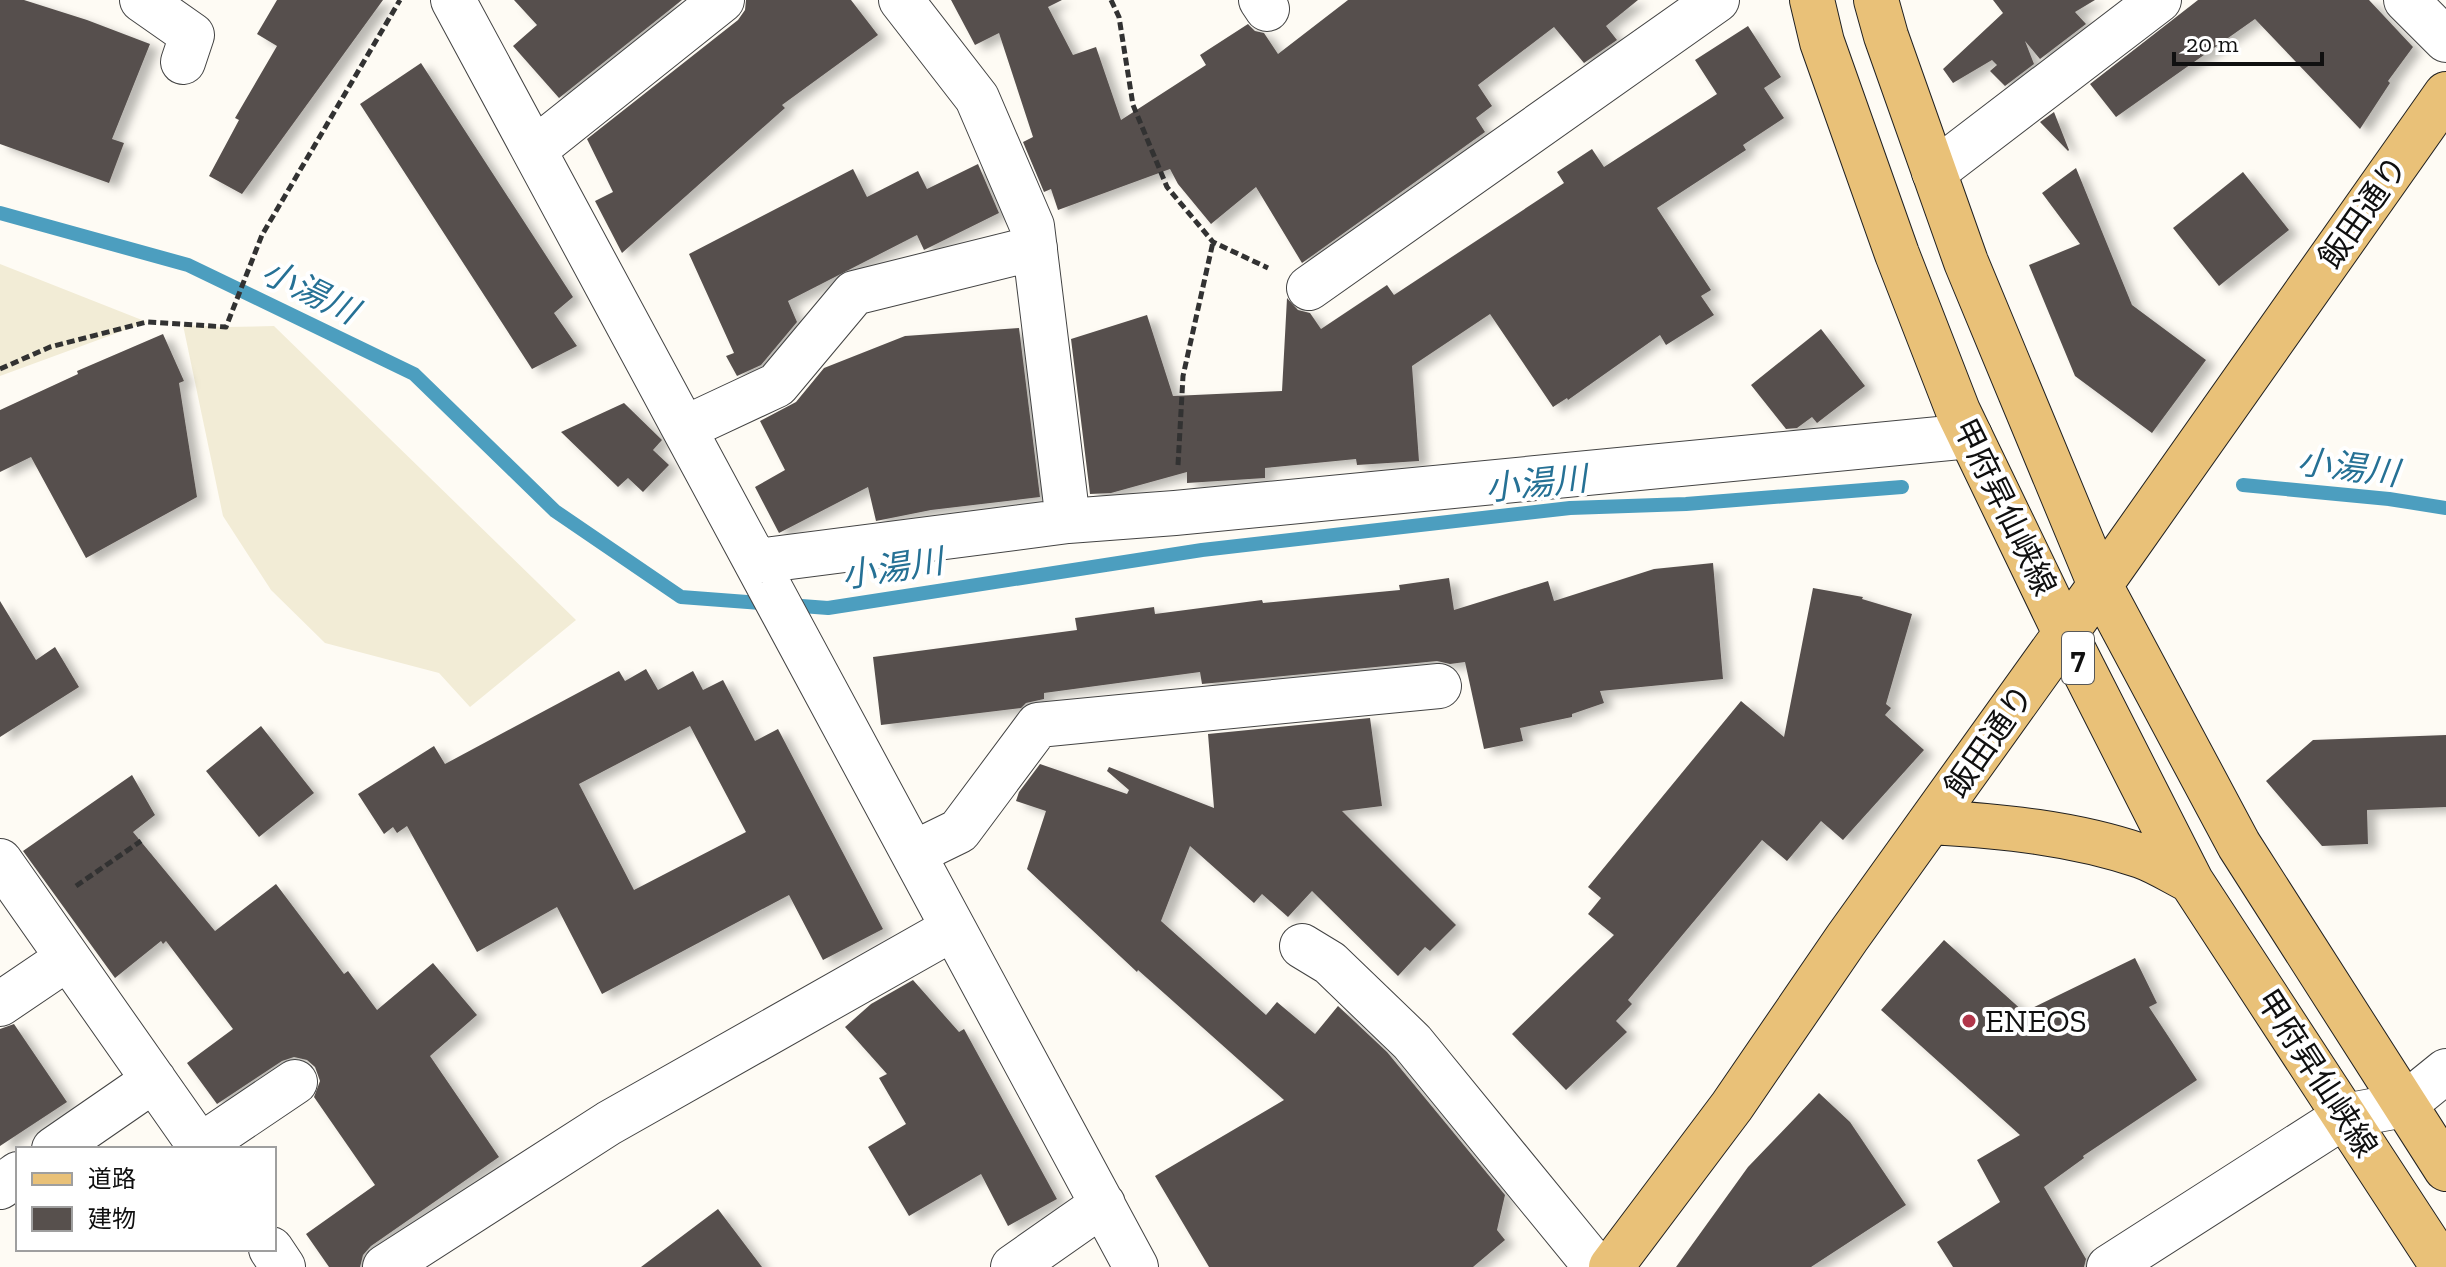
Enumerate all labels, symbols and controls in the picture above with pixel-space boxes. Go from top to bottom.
scale bar [2174,16,2322,66]
text: 20 m [2186,29,2239,58]
street label: 飯田通り [2311,149,2415,275]
water label: 小湯川 [255,251,367,334]
street label: 甲府昇仙峡線 [1946,412,2064,602]
water label: 小湯川 [2295,441,2404,494]
water label: 小湯川 [1483,457,1592,509]
water label: 小湯川 [838,540,949,597]
road number: 7 [2062,632,2094,684]
street label: 飯田通り [1937,678,2041,804]
street label: 甲府昇仙峡線 [2249,982,2385,1164]
place label: ENEOS [1985,1002,2087,1040]
marker: ENEOS [1960,1012,1978,1030]
legend [16,1147,276,1251]
text: 道路 [88,1164,136,1193]
text: 建物 [88,1204,136,1233]

